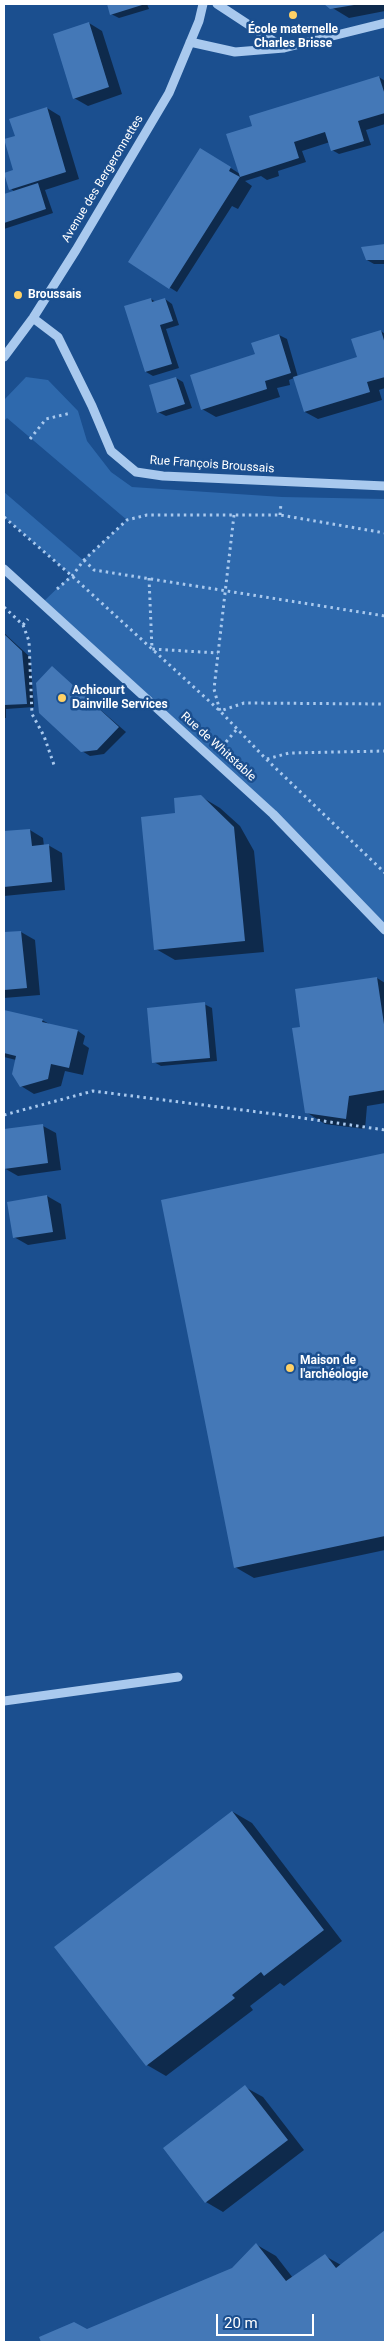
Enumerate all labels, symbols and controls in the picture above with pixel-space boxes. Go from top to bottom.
marker: École maternelle Charles Brisse [287,9,299,21]
place label: École maternelle Charles Brisse [248,23,338,51]
street label: Avenue des Bergeronnettes [59,113,147,245]
place label: Broussais [28,288,81,302]
marker: Broussais [12,289,24,301]
street label: Rue François Broussais [149,453,275,477]
place label: Achicourt Dainville Services [72,684,168,712]
marker: Achicourt Dainville Services [56,692,68,704]
street label: Rue de Whitstable [177,709,259,785]
place label: Maison de l'archéologie [300,1354,368,1382]
marker: Maison de l'archéologie [284,1362,296,1374]
scale bar [219,2304,316,2336]
text: 20 m [224,2314,258,2332]

